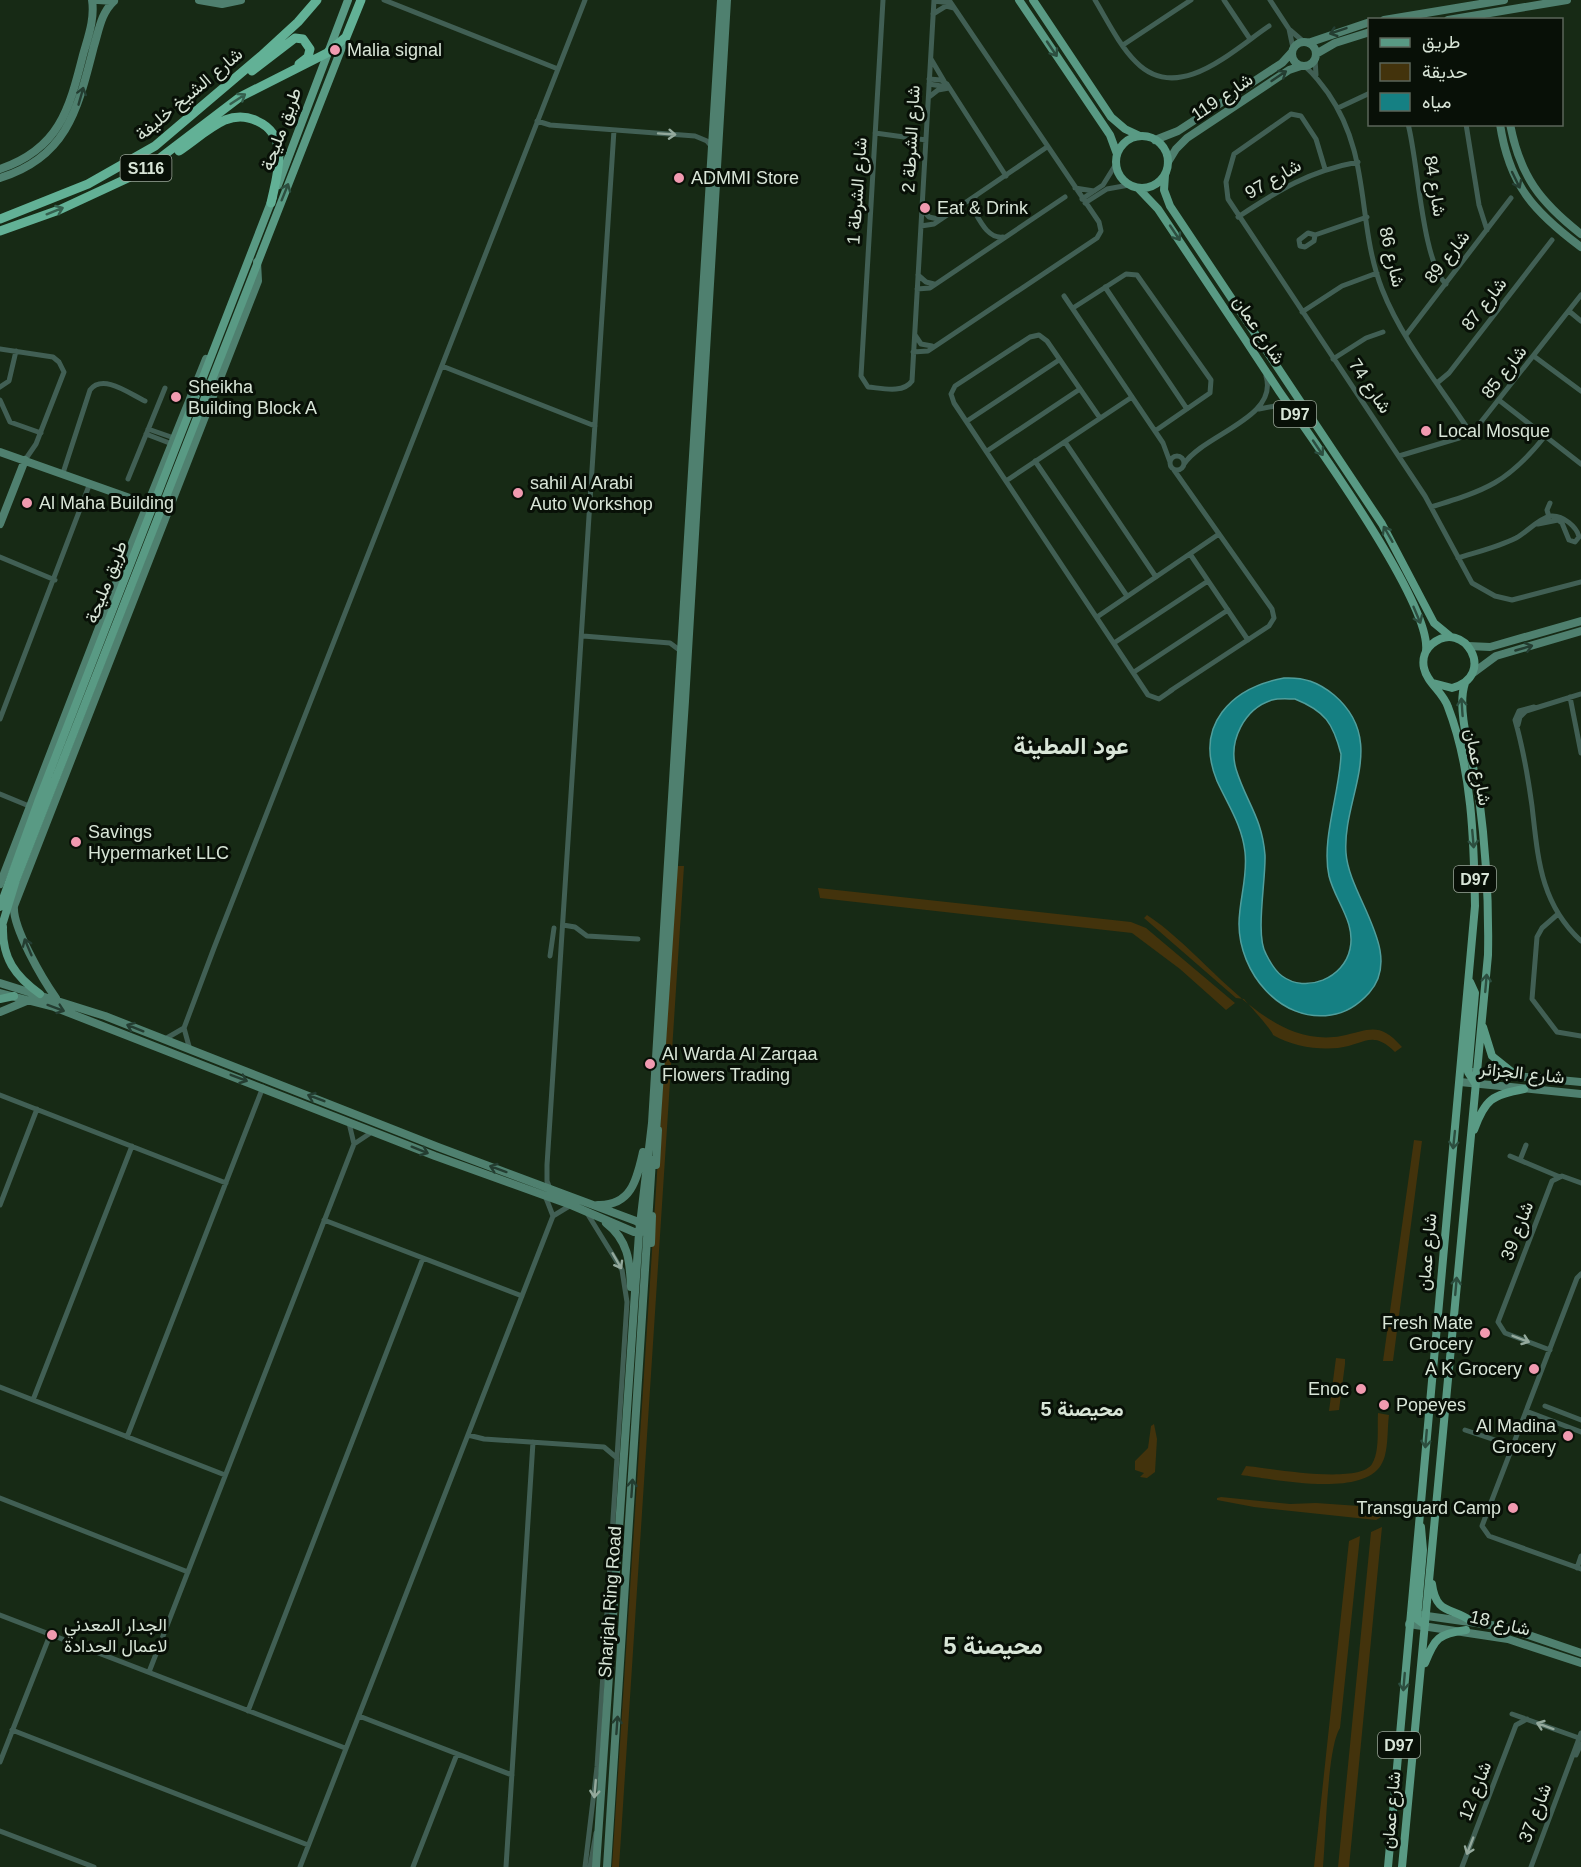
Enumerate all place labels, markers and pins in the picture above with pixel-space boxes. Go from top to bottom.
place label: Malia signal [347,40,442,60]
marker: Malia signal [328,43,342,57]
place label: ADMMI Store [691,168,799,188]
marker: ADMMI Store [672,171,686,185]
place label: Eat & Drink [937,198,1029,218]
marker: Eat & Drink [918,201,932,215]
place label: Sheikha Building Block A [188,377,317,418]
marker: Sheikha Building Block A [169,390,183,404]
place label: Local Mosque [1438,421,1550,441]
marker: Local Mosque [1419,424,1433,438]
place label: sahil Al Arabi Auto Workshop [530,473,653,514]
marker: sahil Al Arabi Auto Workshop [511,486,525,500]
place label: Al Maha Building [39,493,174,513]
marker: Al Maha Building [20,496,34,510]
place label: Savings Hypermarket LLC [88,822,229,863]
marker: Savings Hypermarket LLC [69,835,83,849]
place label: Al Warda Al Zarqaa Flowers Trading [662,1044,818,1085]
marker: Al Warda Al Zarqaa Flowers Trading [643,1057,657,1071]
place label: Fresh Mate Grocery [1382,1313,1473,1354]
marker: Fresh Mate Grocery [1478,1326,1492,1340]
place label: A K Grocery [1425,1359,1522,1379]
marker: A K Grocery [1527,1362,1541,1376]
place label: Enoc [1308,1379,1349,1399]
marker: Enoc [1354,1382,1368,1396]
place label: Popeyes [1396,1395,1466,1415]
marker: Popeyes [1377,1398,1391,1412]
place label: Al Madina Grocery [1476,1416,1557,1457]
marker: Al Madina Grocery [1561,1429,1575,1443]
place label: Transguard Camp [1357,1498,1501,1518]
marker: Transguard Camp [1506,1501,1520,1515]
place label: الجدار المعدني لاعمال الحدادة [64,1615,168,1657]
marker: الجدار المعدني لاعمال الحدادة [45,1628,59,1642]

